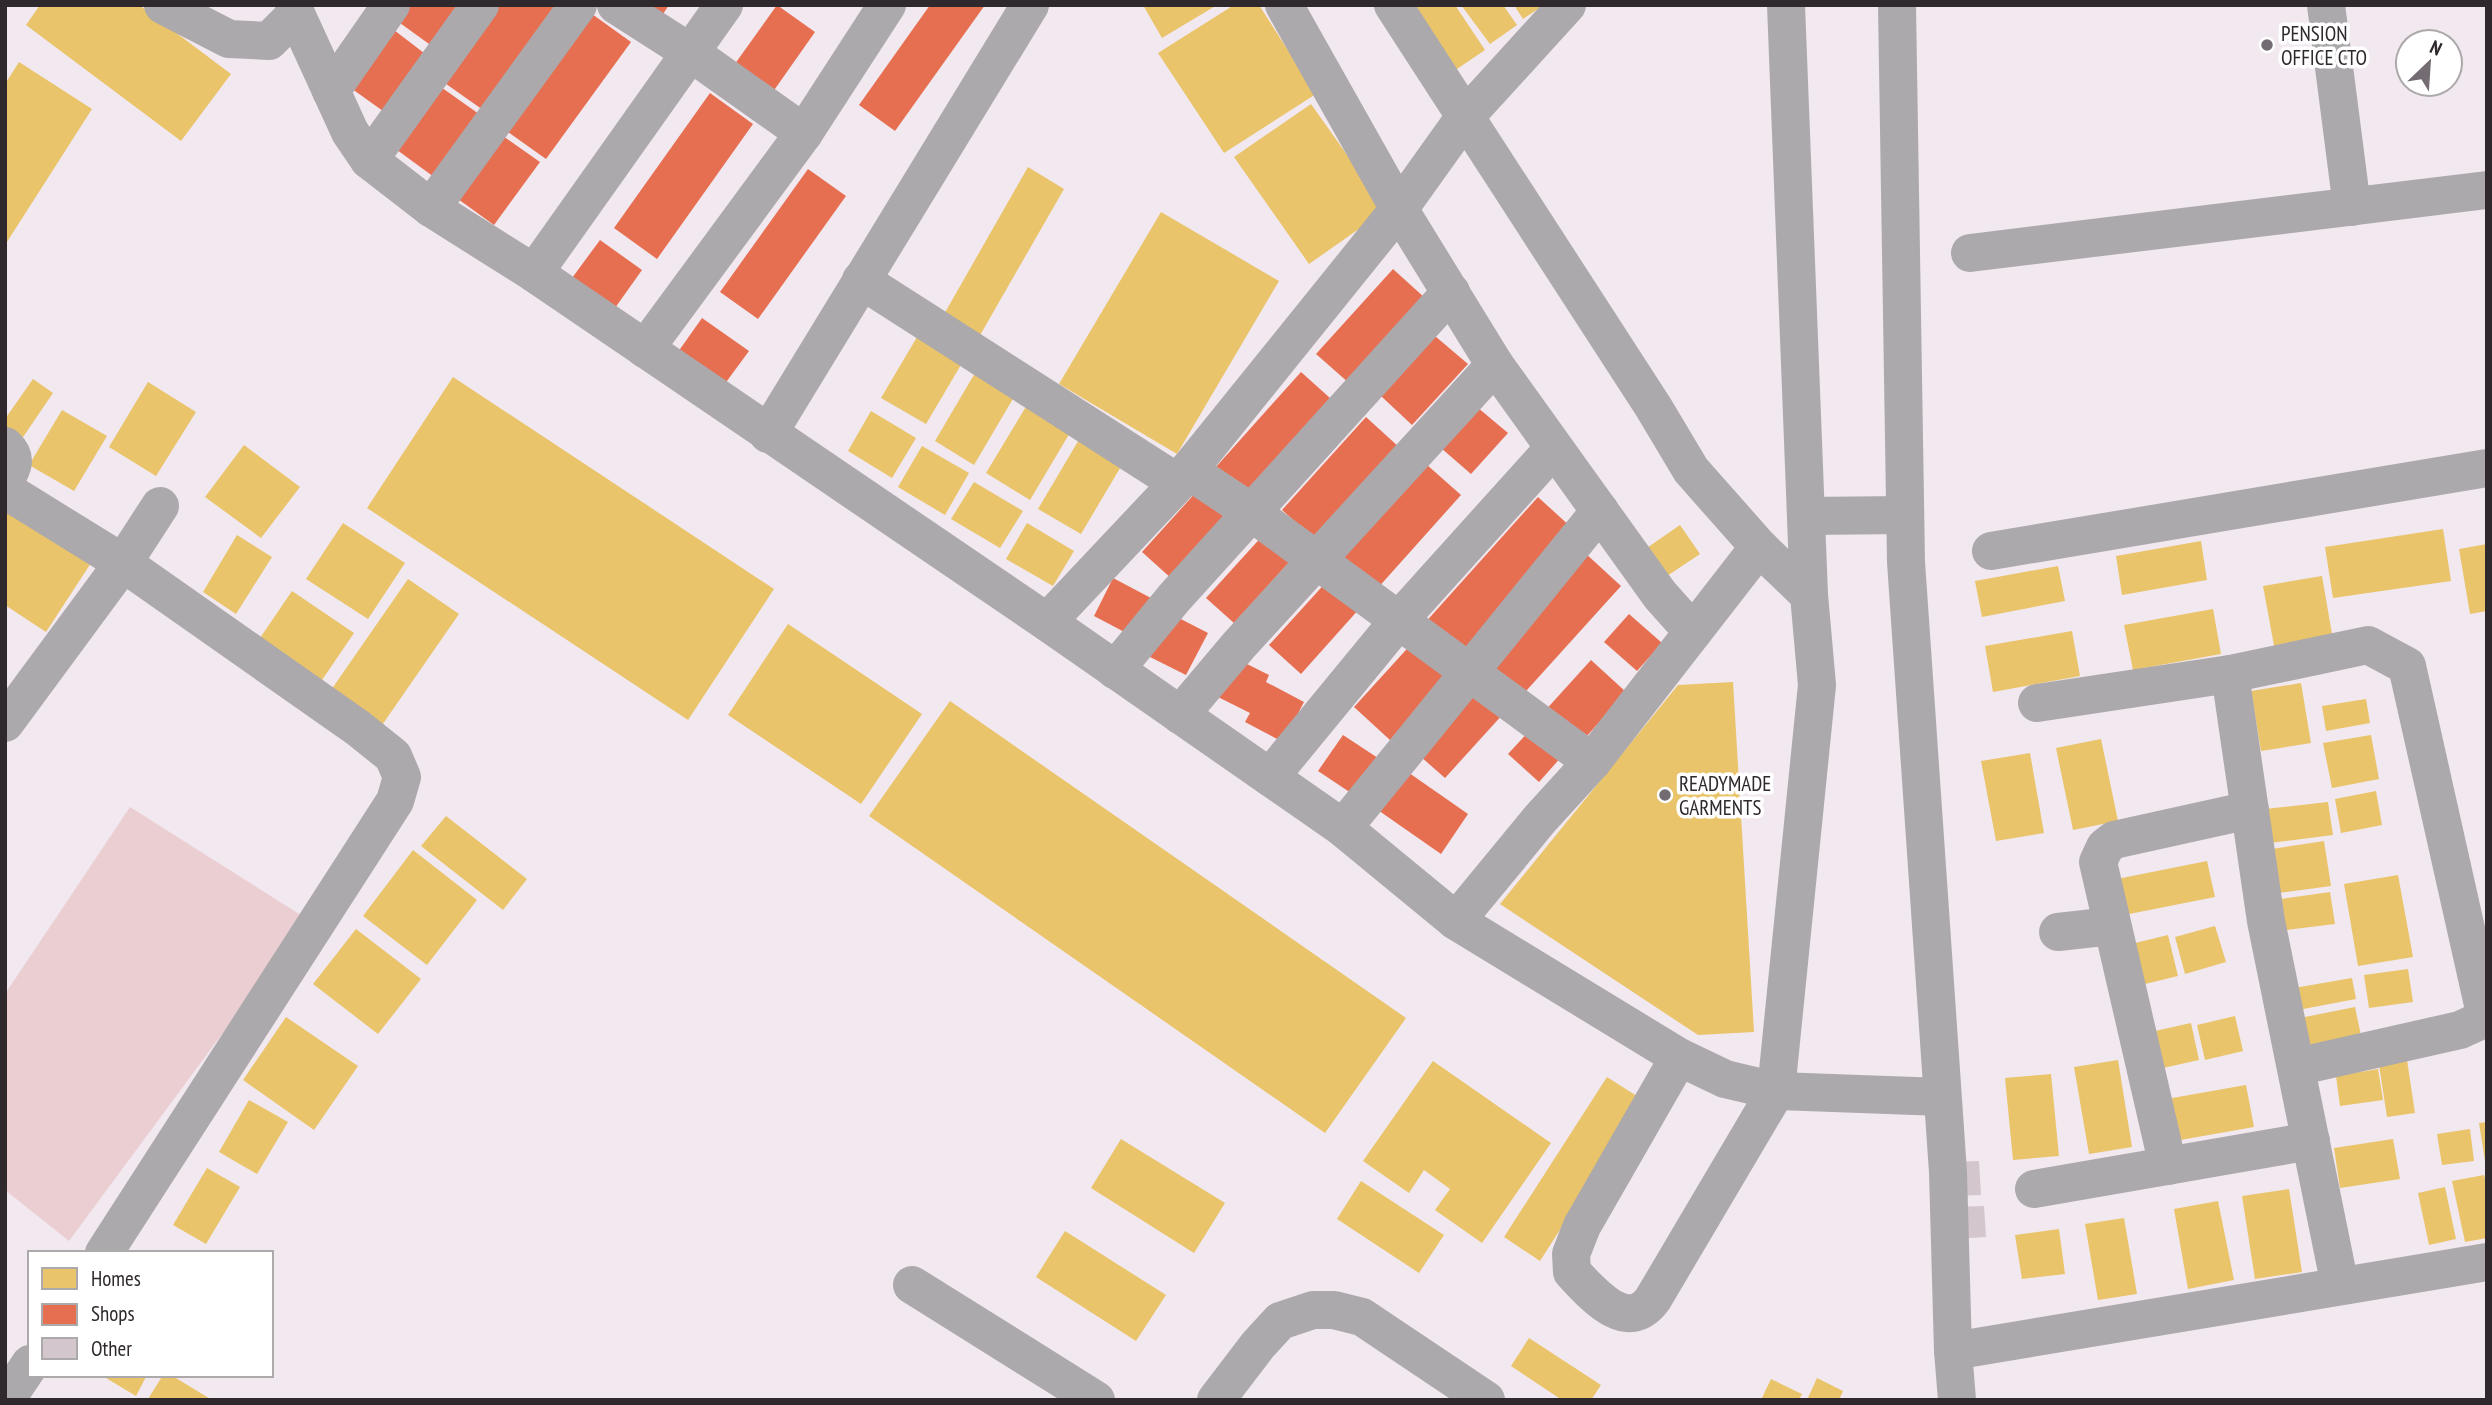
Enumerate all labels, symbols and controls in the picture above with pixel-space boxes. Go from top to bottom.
place label: PENSION OFFICE CTO [2281,20,2367,71]
north arrow [2394,28,2464,98]
text: N [2426,35,2446,61]
marker: PENSION OFFICE CTO [2259,37,2275,53]
place label: READYMADE GARMENTS [1679,770,1771,821]
marker: READYMADE GARMENTS [1657,787,1673,803]
legend [28,1251,273,1377]
text: Homes [91,1265,141,1292]
text: Shops [91,1300,135,1327]
text: Other [91,1335,132,1362]

